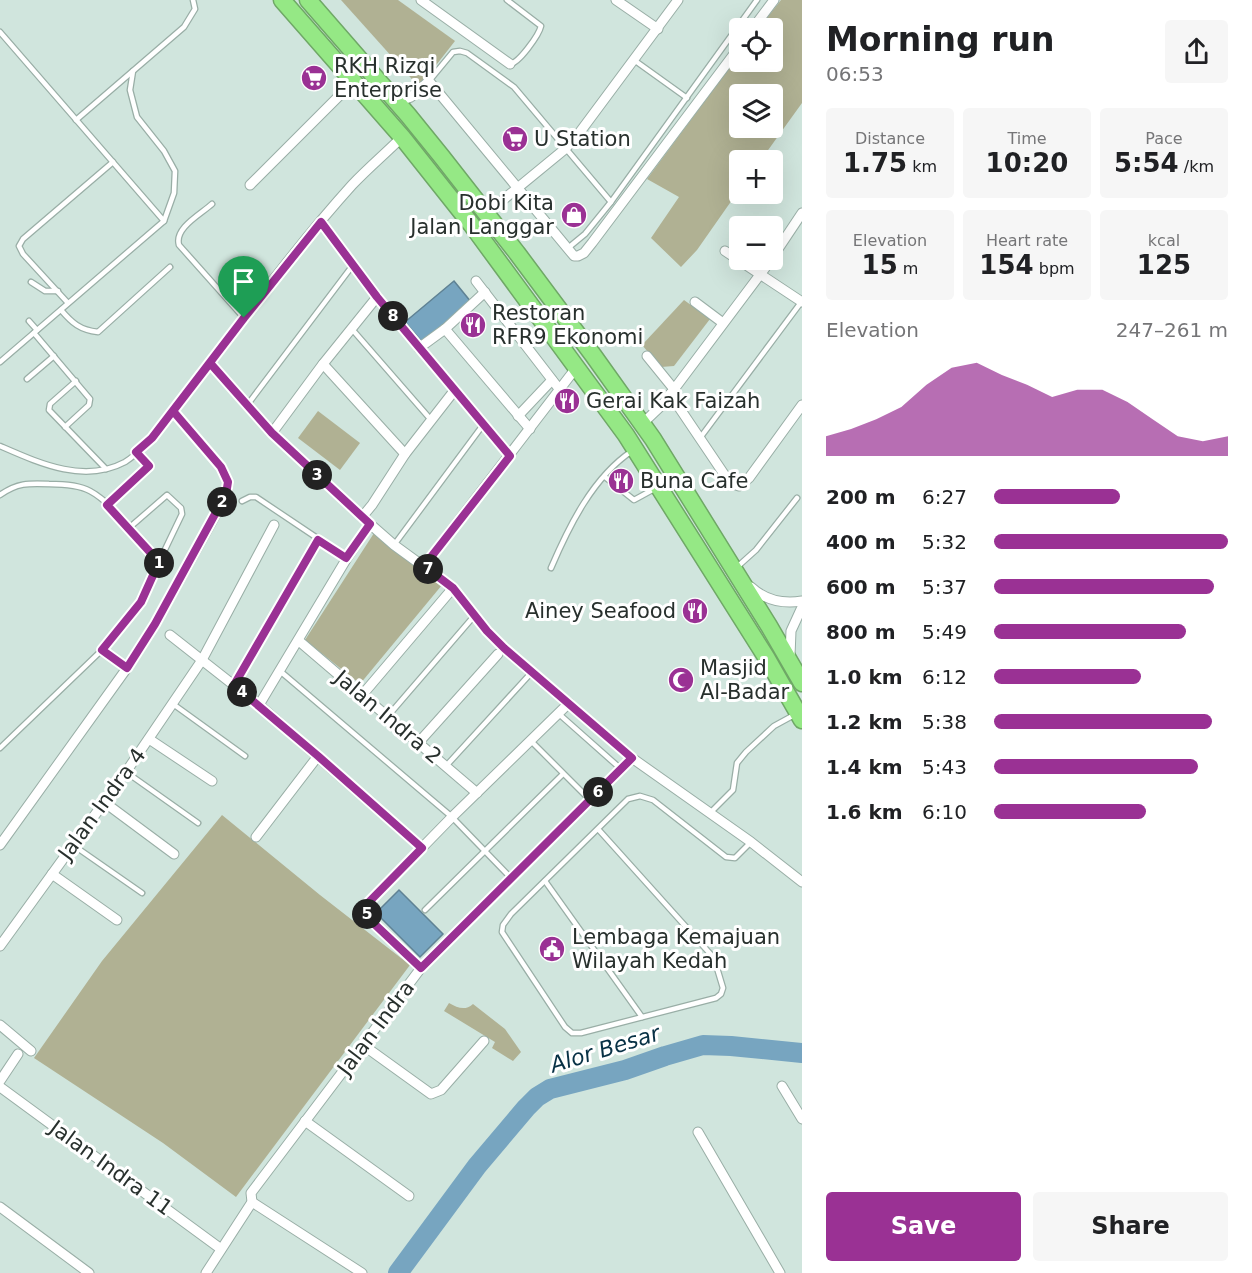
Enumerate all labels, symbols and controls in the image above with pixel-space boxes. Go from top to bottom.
map controls [729,18,783,270]
button: locate [729,18,783,72]
text: Morning run [826,20,1054,59]
button: share [1165,20,1228,83]
place label: RKH Rizqi Enterprise [334,54,442,102]
text: 06:53 [826,62,884,86]
supermarket icon: RKH Rizqi Enterprise [299,63,329,93]
button: layers [729,84,783,138]
supermarket icon: U Station [500,124,530,154]
place label: U Station [534,127,631,151]
text: Distance [855,129,925,148]
text: Time [1007,129,1047,148]
text: Pace [1145,129,1183,148]
text: 1.75 [843,148,907,178]
text: 10:20 [986,148,1068,178]
text: 5:54 [1114,148,1179,178]
button: + [729,150,783,204]
text: km [907,157,937,176]
text: /km [1179,157,1214,176]
place label: Dobi Kita Jalan Langgar [408,191,554,239]
shop icon: Dobi Kita Jalan Langgar [559,200,589,230]
button: − [729,216,783,270]
text: Elevation [853,231,927,250]
text: Heart rate [986,231,1068,250]
text: kcal [1148,231,1180,250]
text: 15 [862,250,898,280]
text: 154 [979,250,1034,280]
text: 125 [1137,250,1191,280]
pin [218,256,269,318]
text: m [898,259,918,278]
text: bpm [1034,259,1075,278]
icon: arrive [227,265,260,298]
pin: 8 [378,301,408,331]
place label: Restoran RFR9 Ekonomi [492,301,643,349]
text: 8 [387,306,399,325]
restaurant icon: Restoran RFR9 Ekonomi [458,310,488,340]
text: Elevation [826,318,919,342]
text: 247–261 m [1116,318,1228,342]
restaurant icon: Gerai Kak Faizah [552,386,582,416]
place label: Gerai Kak Faizah [586,389,760,413]
pin: 3 [302,460,332,490]
text: 3 [311,465,323,484]
restaurant icon: Buna Cafe [606,466,636,496]
place label: Buna Cafe [640,469,748,493]
text: 200 m [826,485,896,509]
text: 6:27 [922,485,967,509]
pin: 2 [207,487,237,517]
text: 2 [216,492,228,511]
text: 400 m [826,530,896,554]
text: 5:32 [922,530,967,554]
pin: 1 [144,548,174,578]
text: 1 [153,553,165,572]
pin: 7 [413,554,443,584]
text: 7 [422,559,434,578]
text: 600 m [826,575,896,599]
text: 5:37 [922,575,967,599]
restaurant icon: Ainey Seafood [680,596,710,626]
place label: Ainey Seafood [525,599,676,623]
text: 800 m [826,620,896,644]
text: 5:49 [922,620,967,644]
place label: Masjid Al-Badar [700,656,790,704]
street label: Jalan Indra 2 [328,664,446,769]
mosque icon: Masjid Al-Badar [666,665,696,695]
text: 1.0 km [826,665,903,689]
text: 6:12 [922,665,967,689]
pin: 4 [227,677,257,707]
text: 4 [236,682,248,701]
text: 1.2 km [826,710,903,734]
text: 5:38 [922,710,967,734]
street label: Jalan Indra 4 [52,744,151,866]
text: 1.4 km [826,755,903,779]
text: 5:43 [922,755,967,779]
pin: 6 [583,777,613,807]
text: 6 [592,782,604,801]
text: 1.6 km [826,800,903,824]
text: 6:10 [922,800,967,824]
pin: 5 [352,899,382,929]
text: 5 [361,904,373,923]
place label: Lembaga Kemajuan Wilayah Kedah [572,925,780,973]
public building icon: Lembaga Kemajuan Wilayah Kedah [537,934,567,964]
street label: Jalan Indra [331,976,419,1082]
water label: Alor Besar [545,1020,665,1078]
street label: Jalan Indra 11 [43,1114,177,1220]
button: Save [826,1192,1021,1261]
button: Share [1033,1192,1228,1261]

